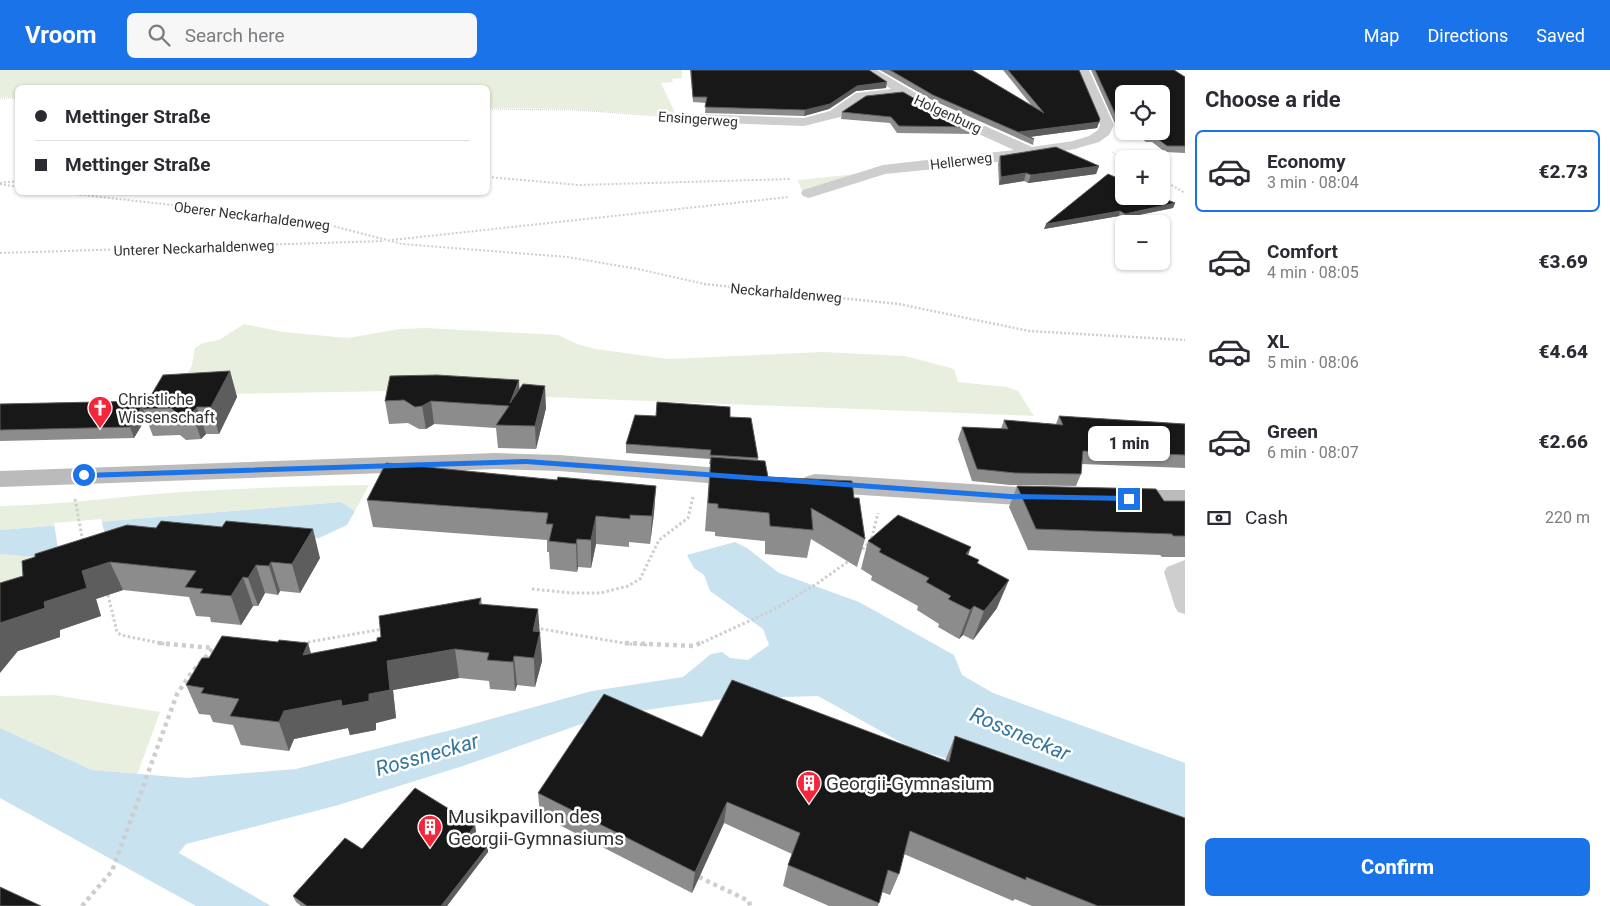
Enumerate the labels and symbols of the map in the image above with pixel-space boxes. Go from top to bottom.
street label: Holgenburg [912,91,984,137]
street label: Ensingerweg [658,108,738,130]
street label: Hellerweg [929,149,993,173]
street label: Oberer Neckarhaldenweg [173,198,331,234]
street label: Unterer Neckarhaldenweg [113,237,275,259]
street label: Neckarhaldenweg [730,280,842,306]
place label: Christliche Wissenschaft [118,390,215,427]
church icon: Christliche Wissenschaft [87,395,113,429]
callout: 1 min [1088,426,1170,462]
route start [73,464,95,486]
route end [1118,488,1140,510]
water label: Rossneckar [966,702,1075,766]
water label: Rossneckar [373,729,482,781]
building icon: Georgii-Gymnasium [796,770,822,804]
place label: Georgii-Gymnasium [826,772,992,795]
place label: Musikpavillon des Georgii-Gymnasiums [448,805,624,850]
building icon: Musikpavillon des Georgii-Gymnasiums [417,814,443,848]

